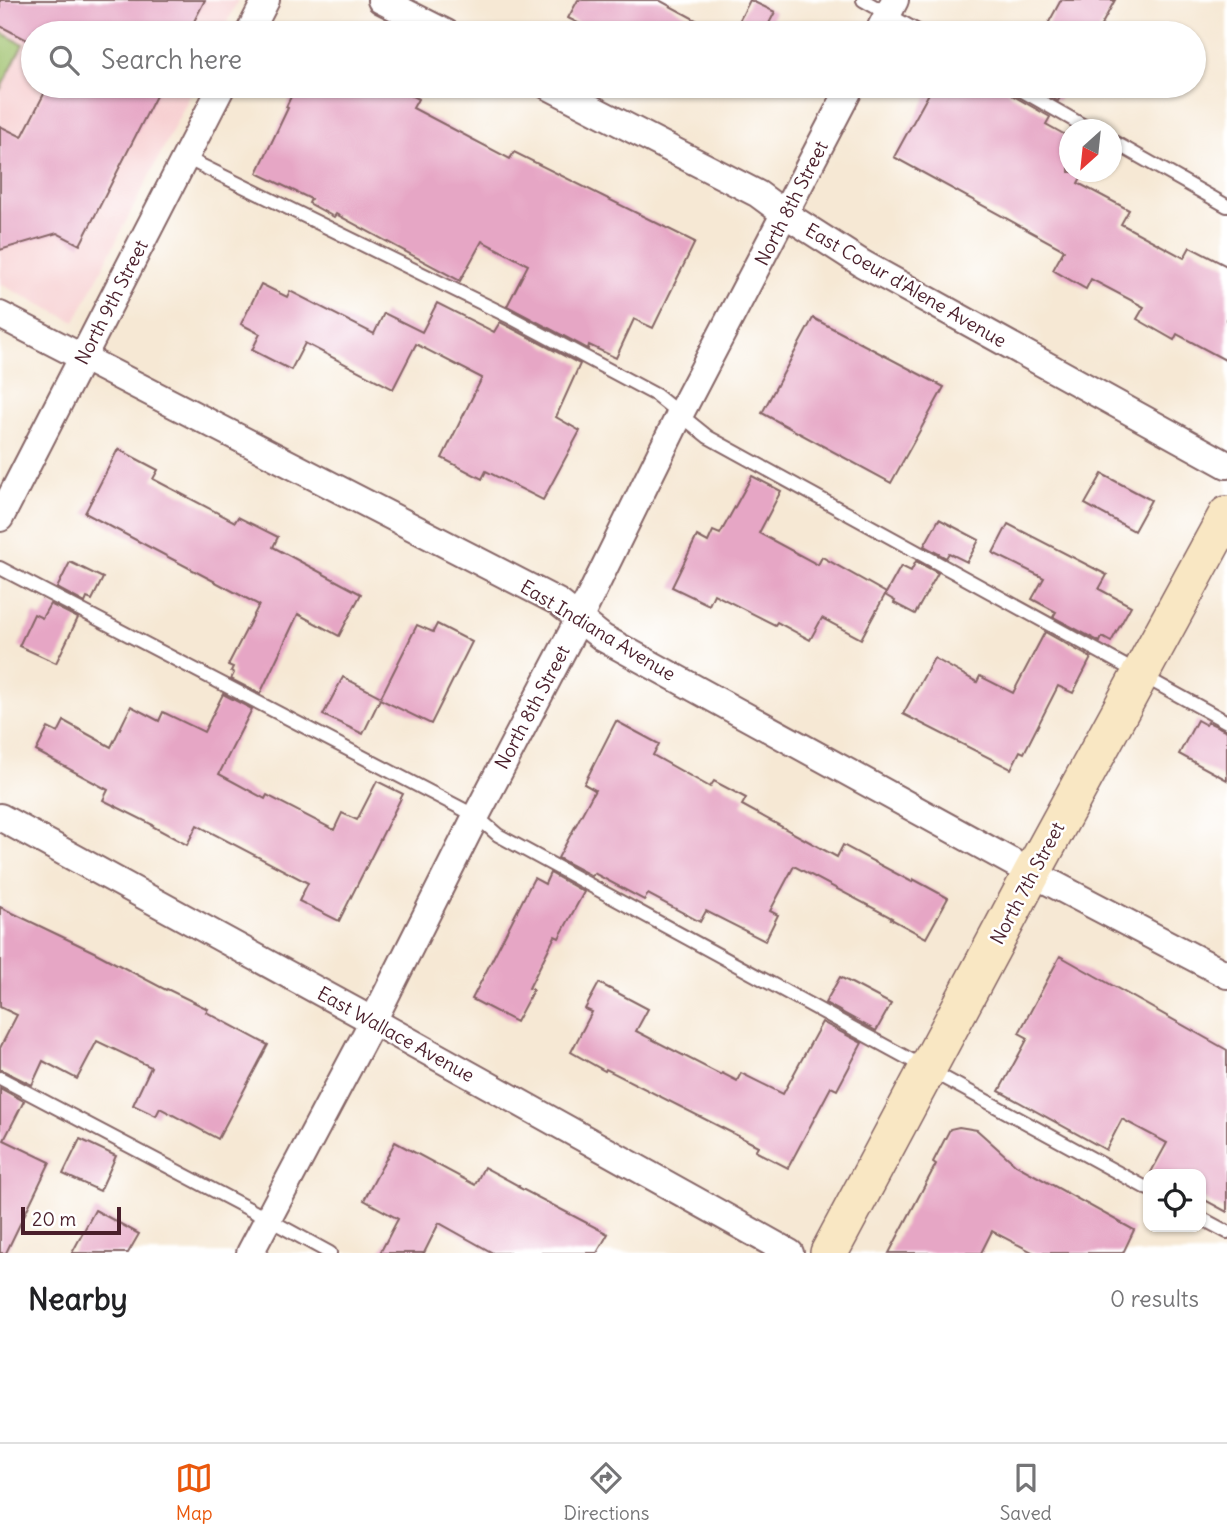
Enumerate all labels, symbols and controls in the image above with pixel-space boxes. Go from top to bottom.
search box [21,21,1206,98]
icon: search [45,41,83,79]
text: Search here [101,43,242,76]
north arrow [1059,119,1122,182]
street label: North 8th Street [749,137,833,269]
street label: East Coeur d'Alene Avenue [801,218,1011,352]
street label: North 9th Street [69,236,153,368]
street label: East Indiana Avenue [516,574,680,686]
street label: North 8th Street [489,641,575,773]
street label: North 7th Street [985,818,1069,948]
street label: East Wallace Avenue [313,981,479,1087]
map controls [1143,1169,1206,1232]
button: locate [1143,1169,1206,1232]
scale bar [21,1204,121,1236]
text: 20 m [32,1207,76,1231]
text: Nearby [28,1280,128,1318]
text: 0 results [1110,1284,1199,1313]
tab: Map [175,1459,213,1525]
tab: Directions [564,1459,649,1525]
tab: Saved [1000,1459,1052,1525]

